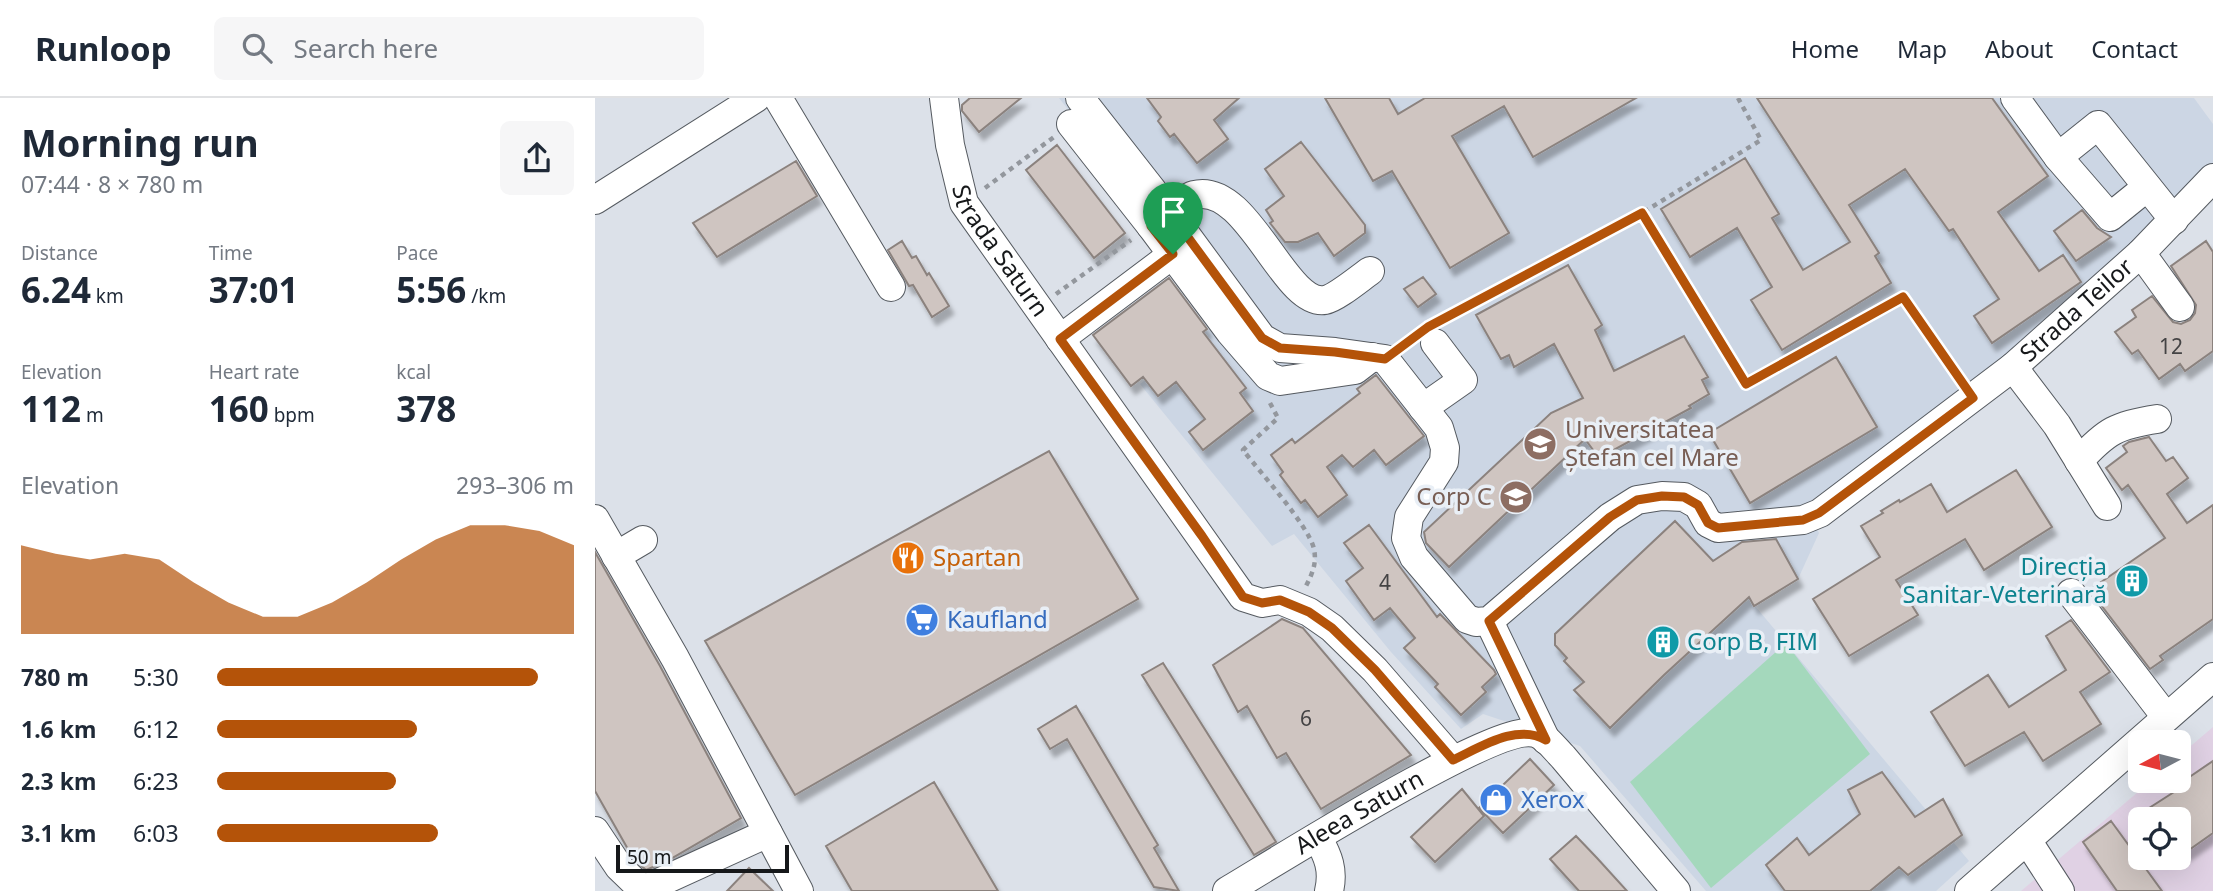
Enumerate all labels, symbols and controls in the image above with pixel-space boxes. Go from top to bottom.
search box [214,17,704,80]
text: Runloop [35,26,172,71]
icon: search [238,29,276,67]
text: Search here [294,30,438,66]
text: Home [1791,32,1859,65]
text: Map [1897,32,1947,65]
text: About [1985,32,2053,65]
text: Contact [2091,32,2178,65]
text: Morning run [21,116,259,168]
button: share [500,121,574,195]
text: 07:44 · 8 × 780 m [21,168,203,200]
street label: Strada Saturn [945,181,1057,323]
pin [1143,182,1203,254]
icon: arrive [1154,193,1192,231]
text: Distance [21,240,98,266]
text: Time [209,240,253,266]
text: Pace [396,240,438,266]
street label: Strada Teilor [2012,250,2140,368]
text: 6.24 [21,266,91,313]
text: 37:01 [209,266,299,313]
text: 5:56 [396,266,466,313]
text: km [91,283,124,309]
text: /km [466,283,506,309]
house number: 12 [2159,332,2183,360]
text: Elevation [21,359,102,385]
text: Heart rate [209,359,299,385]
text: kcal [396,359,431,385]
text: 112 [21,385,81,432]
text: 160 [209,385,269,432]
text: 378 [396,385,456,432]
text: m [81,402,104,428]
text: bpm [269,402,315,428]
place label: Universitatea Ștefan cel Mare [1565,412,1739,473]
school or university icon: Universitatea Ștefan cel Mare [1521,425,1559,463]
text: Elevation [21,469,119,501]
text: 293–306 m [456,469,574,501]
school or university icon: Corp C [1497,478,1535,516]
place label: Corp C [1416,479,1492,512]
restaurant icon: Spartan [889,539,927,577]
place label: Spartan [933,540,1021,573]
place label: Direcția Sanitar-Veterinară [1903,549,2107,610]
building icon: Direcția Sanitar-Veterinară [2113,562,2151,600]
house number: 4 [1379,568,1391,596]
supermarket icon: Kaufland [903,601,941,639]
place label: Kaufland [947,602,1048,635]
building icon: Corp B, FIM [1644,623,1682,661]
place label: Corp B, FIM [1687,624,1818,657]
text: 780 m [21,661,89,693]
text: 5:30 [133,661,179,693]
house number: 6 [1300,704,1312,732]
text: 1.6 km [21,713,96,745]
text: 6:12 [133,713,179,745]
north arrow [2128,730,2191,793]
map controls [2128,730,2191,870]
street label: Aleea Saturn [1288,761,1429,861]
text: 2.3 km [21,765,96,797]
text: 6:23 [133,765,179,797]
shop icon: Xerox [1477,781,1515,819]
place label: Xerox [1521,782,1585,815]
button: locate [2128,807,2191,870]
text: 3.1 km [21,817,96,849]
text: 6:03 [133,817,179,849]
scale bar [616,842,789,874]
text: 50 m [627,844,671,870]

